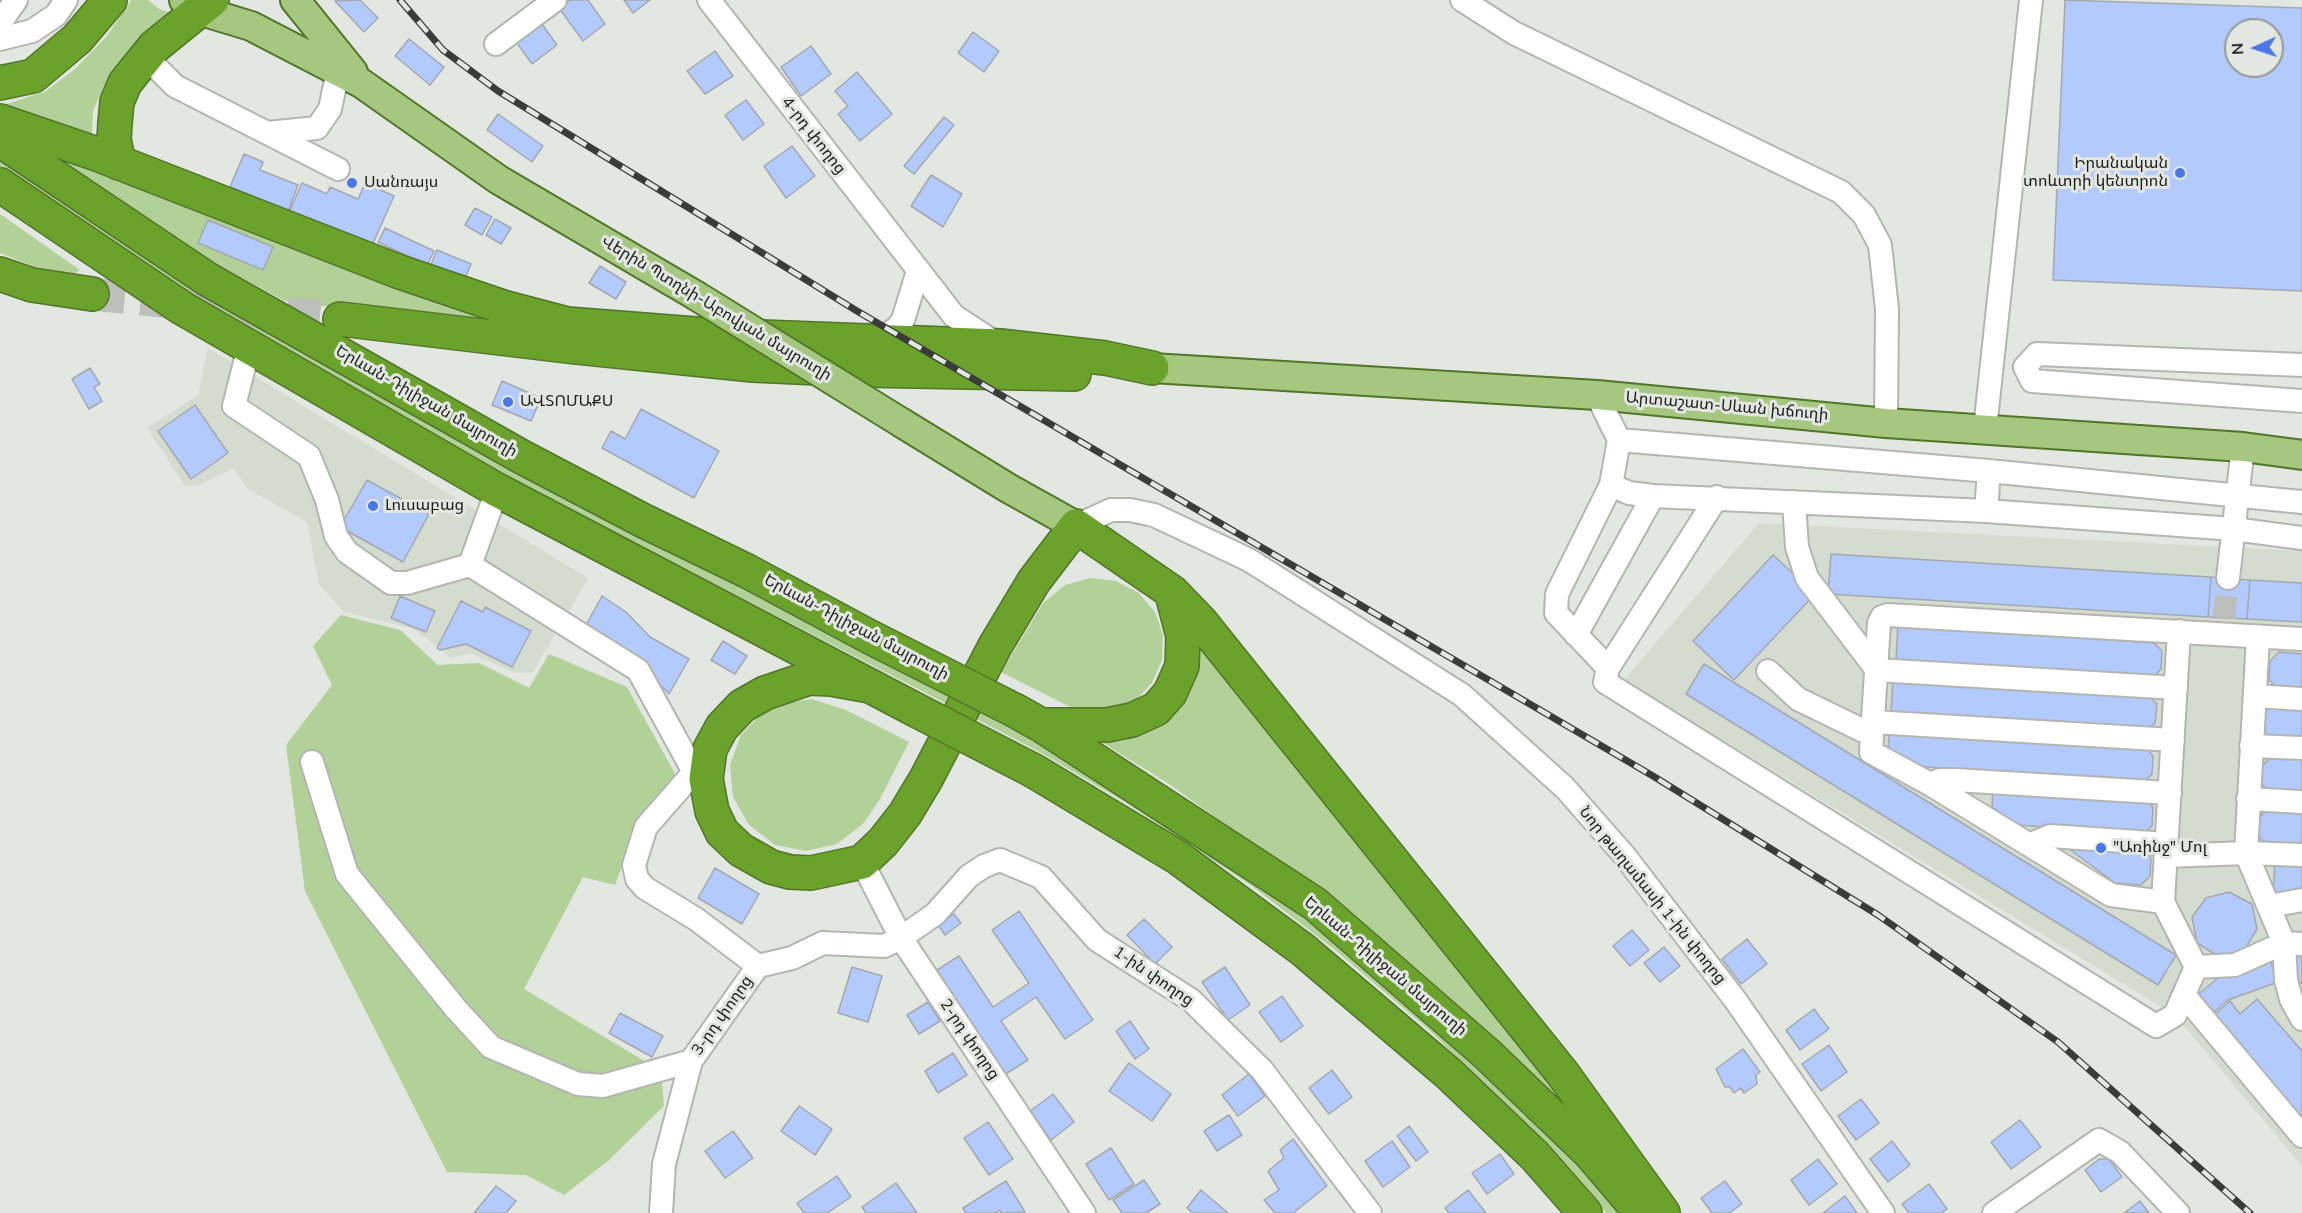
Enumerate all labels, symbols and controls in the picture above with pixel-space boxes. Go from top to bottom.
north arrow [2224,18,2284,78]
text: N [2227,42,2249,55]
street label: 4-րդ փողոց [777,93,849,179]
place label: Իրանական տոևտրի կենտրոն [2023,154,2168,192]
marker: Իրանական տոևտրի կենտրոն [2173,166,2187,180]
place label: Սանռայս [364,173,438,193]
marker: Սանռայս [345,176,359,190]
street label: Վերին Պտղնի-Աբովյան մայրուղի [597,232,835,386]
street label: Երևան-Դիլիջան մայրուղի [332,342,520,462]
street label: Արտաշատ-Սևան խճուղի [1625,389,1829,425]
place label: ԱՎՏՈՄԱՔՍ [520,392,613,412]
marker: ԱՎՏՈՄԱՔՍ [501,395,515,409]
place label: Լուսաբաց [385,496,464,516]
marker: Լուսաբաց [366,499,380,513]
street label: Երևան-Դիլիջան մայրուղի [760,571,952,685]
street label: Նոր թաղամասի 1-ին փողոց [1574,803,1730,989]
place label: "Առինջ" Մոլ [2113,838,2207,858]
marker: "Առինջ" Մոլ [2094,841,2108,855]
street label: Երևան-Դիլիջան մայրուղի [1300,893,1470,1041]
street label: 1-ին փողոց [1109,943,1197,1011]
street label: 3-րդ փողոց [688,972,758,1060]
street label: 2-րդ փողոց [935,996,1003,1084]

